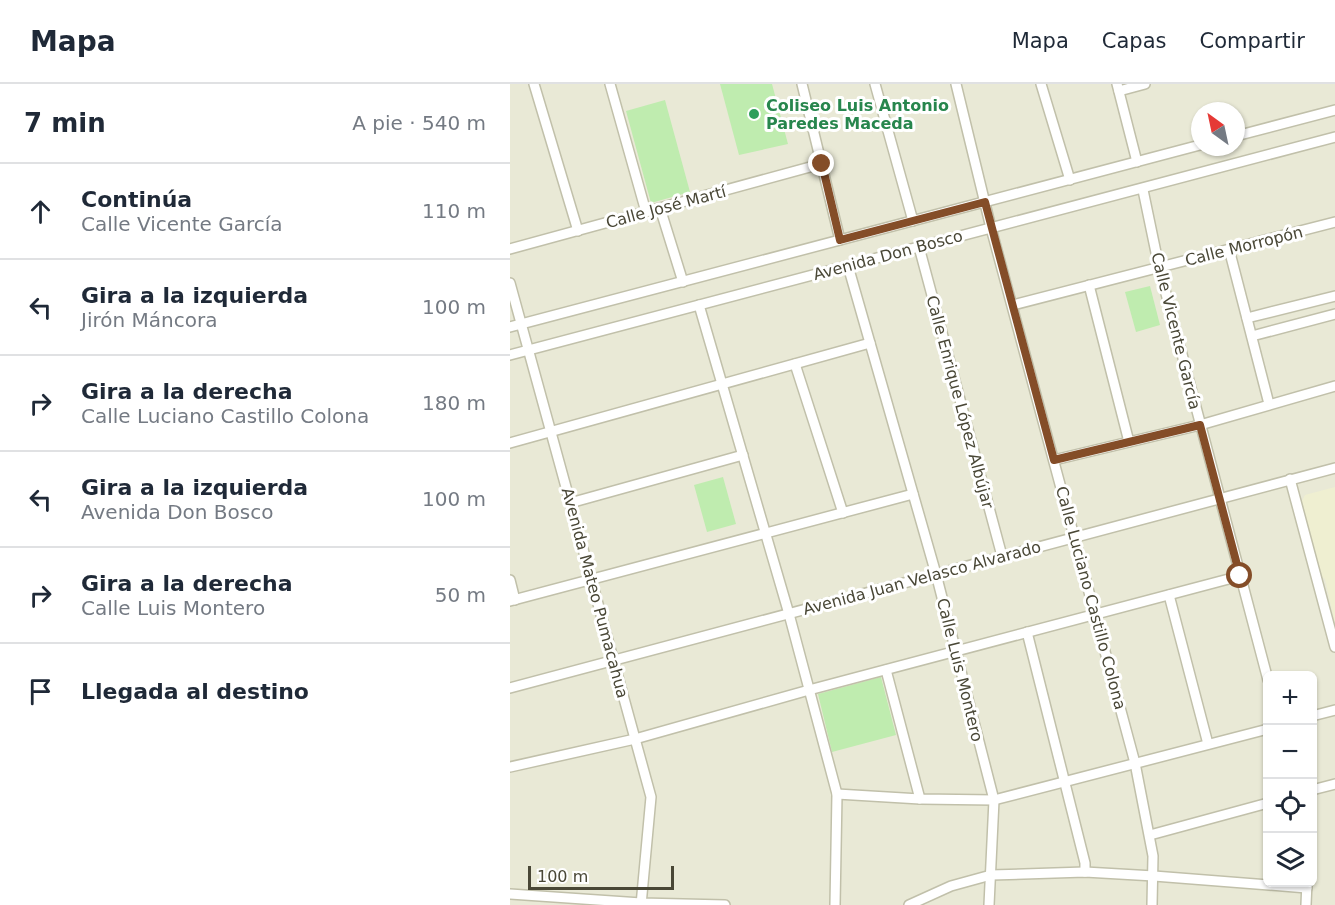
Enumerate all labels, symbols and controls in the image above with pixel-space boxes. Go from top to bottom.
text: Mapa [30,25,116,58]
text: Mapa [1012,29,1069,53]
text: Capas [1102,29,1166,53]
text: Compartir [1199,29,1305,53]
place label: Coliseo Luis Antonio Paredes Maceda [766,96,949,133]
north arrow [1191,102,1245,156]
marker: Coliseo Luis Antonio Paredes Maceda [747,107,761,121]
text: 7 min [24,108,106,138]
text: A pie · 540 m [352,111,486,135]
route end [808,150,834,176]
street label: Calle José Martí [604,182,729,232]
text: Continúa [81,187,192,212]
icon: ahead [24,195,57,228]
text: 110 m [422,199,486,223]
text: Calle Vicente García [81,212,283,236]
street label: Calle Morropón [1183,222,1305,270]
street label: Avenida Don Bosco [811,226,965,284]
street label: Calle Vicente García [1147,250,1205,412]
text: Gira a la izquierda [81,283,308,308]
icon: left [24,291,57,324]
street label: Calle Enrique López Albújar [922,293,998,511]
text: 100 m [422,295,486,319]
text: Jirón Máncora [81,308,217,332]
text: Gira a la derecha [81,379,293,404]
icon: right [24,387,57,420]
text: 180 m [422,391,486,415]
text: Calle Luciano Castillo Colona [81,404,369,428]
text: Gira a la izquierda [81,475,308,500]
icon: left [24,483,57,516]
street label: Calle Luciano Castillo Colona [1052,484,1130,712]
street label: Avenida Mateo Pumacahua [558,486,632,700]
text: 100 m [422,487,486,511]
text: Avenida Don Bosco [81,500,273,524]
street label: Avenida Juan Velasco Alvarado [801,537,1043,619]
route start [1226,562,1252,588]
text: Gira a la derecha [81,571,293,596]
icon: right [24,579,57,612]
text: 50 m [435,583,486,607]
text: Calle Luis Montero [81,596,265,620]
street label: Calle Luis Montero [933,596,987,744]
map controls [1263,671,1317,887]
button: + [1263,671,1317,725]
icon: arrive [24,675,57,708]
text: Llegada al destino [81,679,309,704]
button: − [1263,725,1317,779]
button: locate [1263,779,1317,833]
button: layers [1263,833,1317,887]
scale bar [528,863,674,890]
text: 100 m [537,867,588,886]

